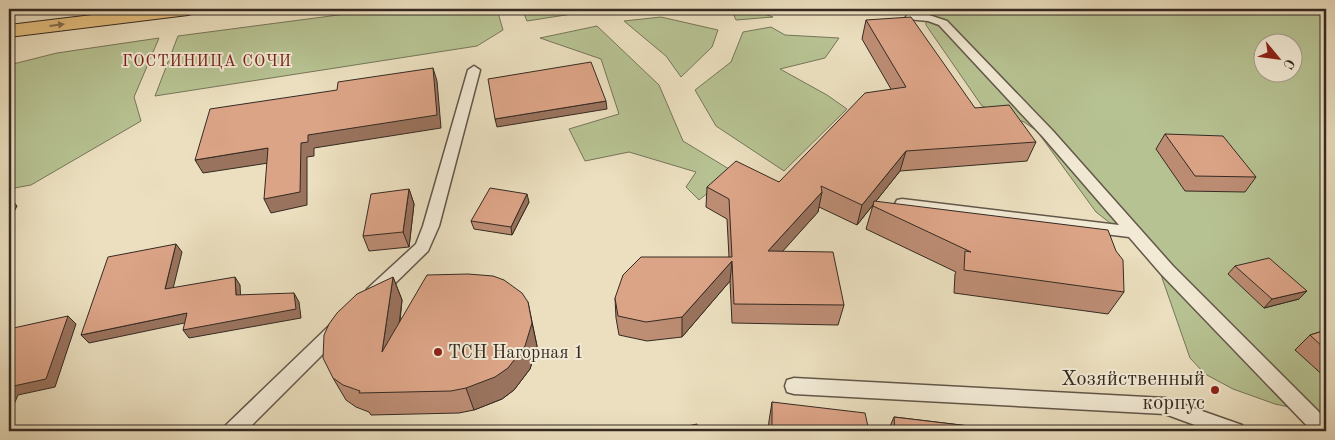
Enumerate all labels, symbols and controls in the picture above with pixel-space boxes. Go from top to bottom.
one-way arrow [49,21,65,29]
north arrow [1252,32,1302,82]
district label: ГОСТИНИЦА СОЧИ [122,54,292,70]
text: С [1280,56,1297,71]
place label: ТСН Нагорная 1 [448,344,584,362]
marker: ТСН Нагорная 1 [432,346,444,358]
place label: Хозяйственный корпус [1061,369,1205,414]
marker: Хозяйственный корпус [1209,384,1221,396]

